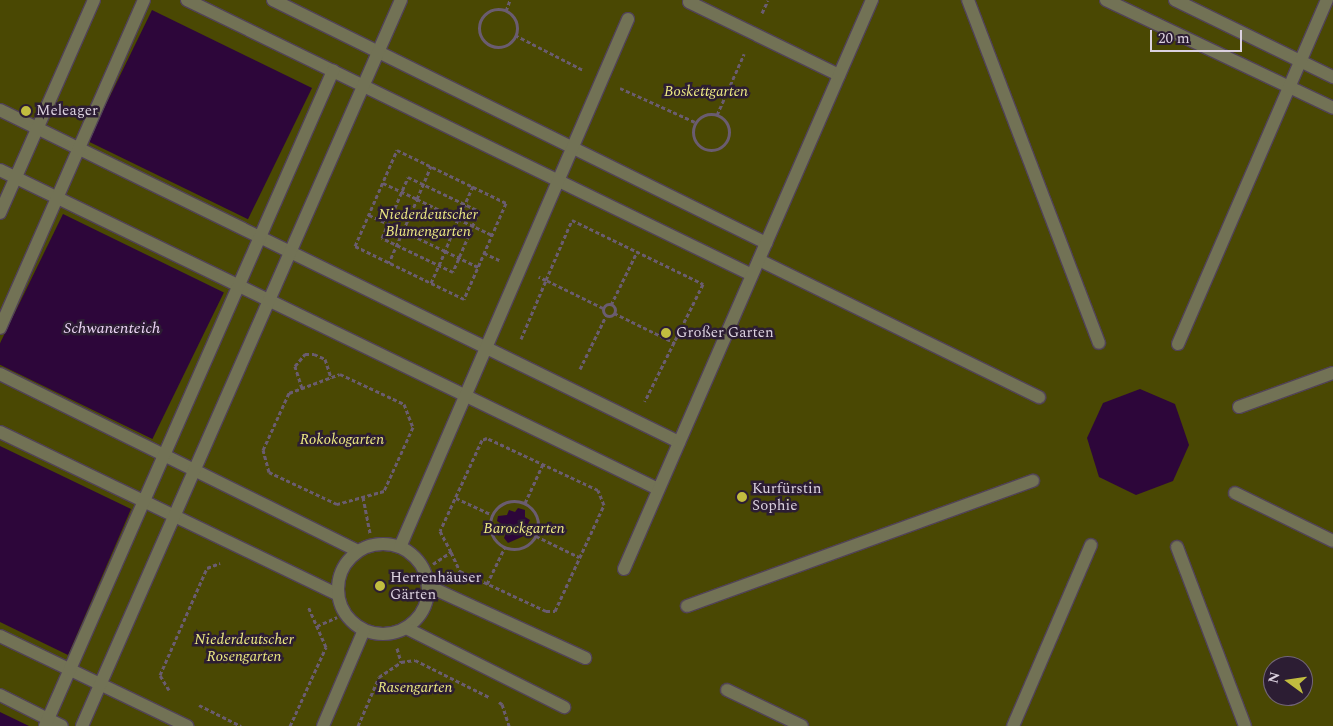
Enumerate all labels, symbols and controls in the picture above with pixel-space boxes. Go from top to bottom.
scale bar [1153,20,1246,52]
text: 20 m [1158,27,1190,50]
park label: Boskettgarten [664,83,748,101]
place label: Meleager [36,102,98,120]
marker: Meleager [20,105,32,117]
park label: Niederdeutscher Blumengarten [378,205,478,240]
water label: Schwanenteich [64,318,160,338]
place label: Großer Garten [676,324,774,342]
marker: Großer Garten [660,327,672,339]
park label: Rokokogarten [300,431,384,449]
place label: Kurfürstin Sophie [752,479,821,514]
marker: Kurfürstin Sophie [736,491,748,503]
park label: Barockgarten [483,520,565,538]
place label: Herrenhäuser Gärten [390,568,481,603]
marker: Herrenhäuser Gärten [374,580,386,592]
park label: Niederdeutscher Rosengarten [194,630,294,665]
north arrow [1263,656,1313,706]
text: N [1262,669,1286,686]
park label: Rasengarten [377,679,453,697]

